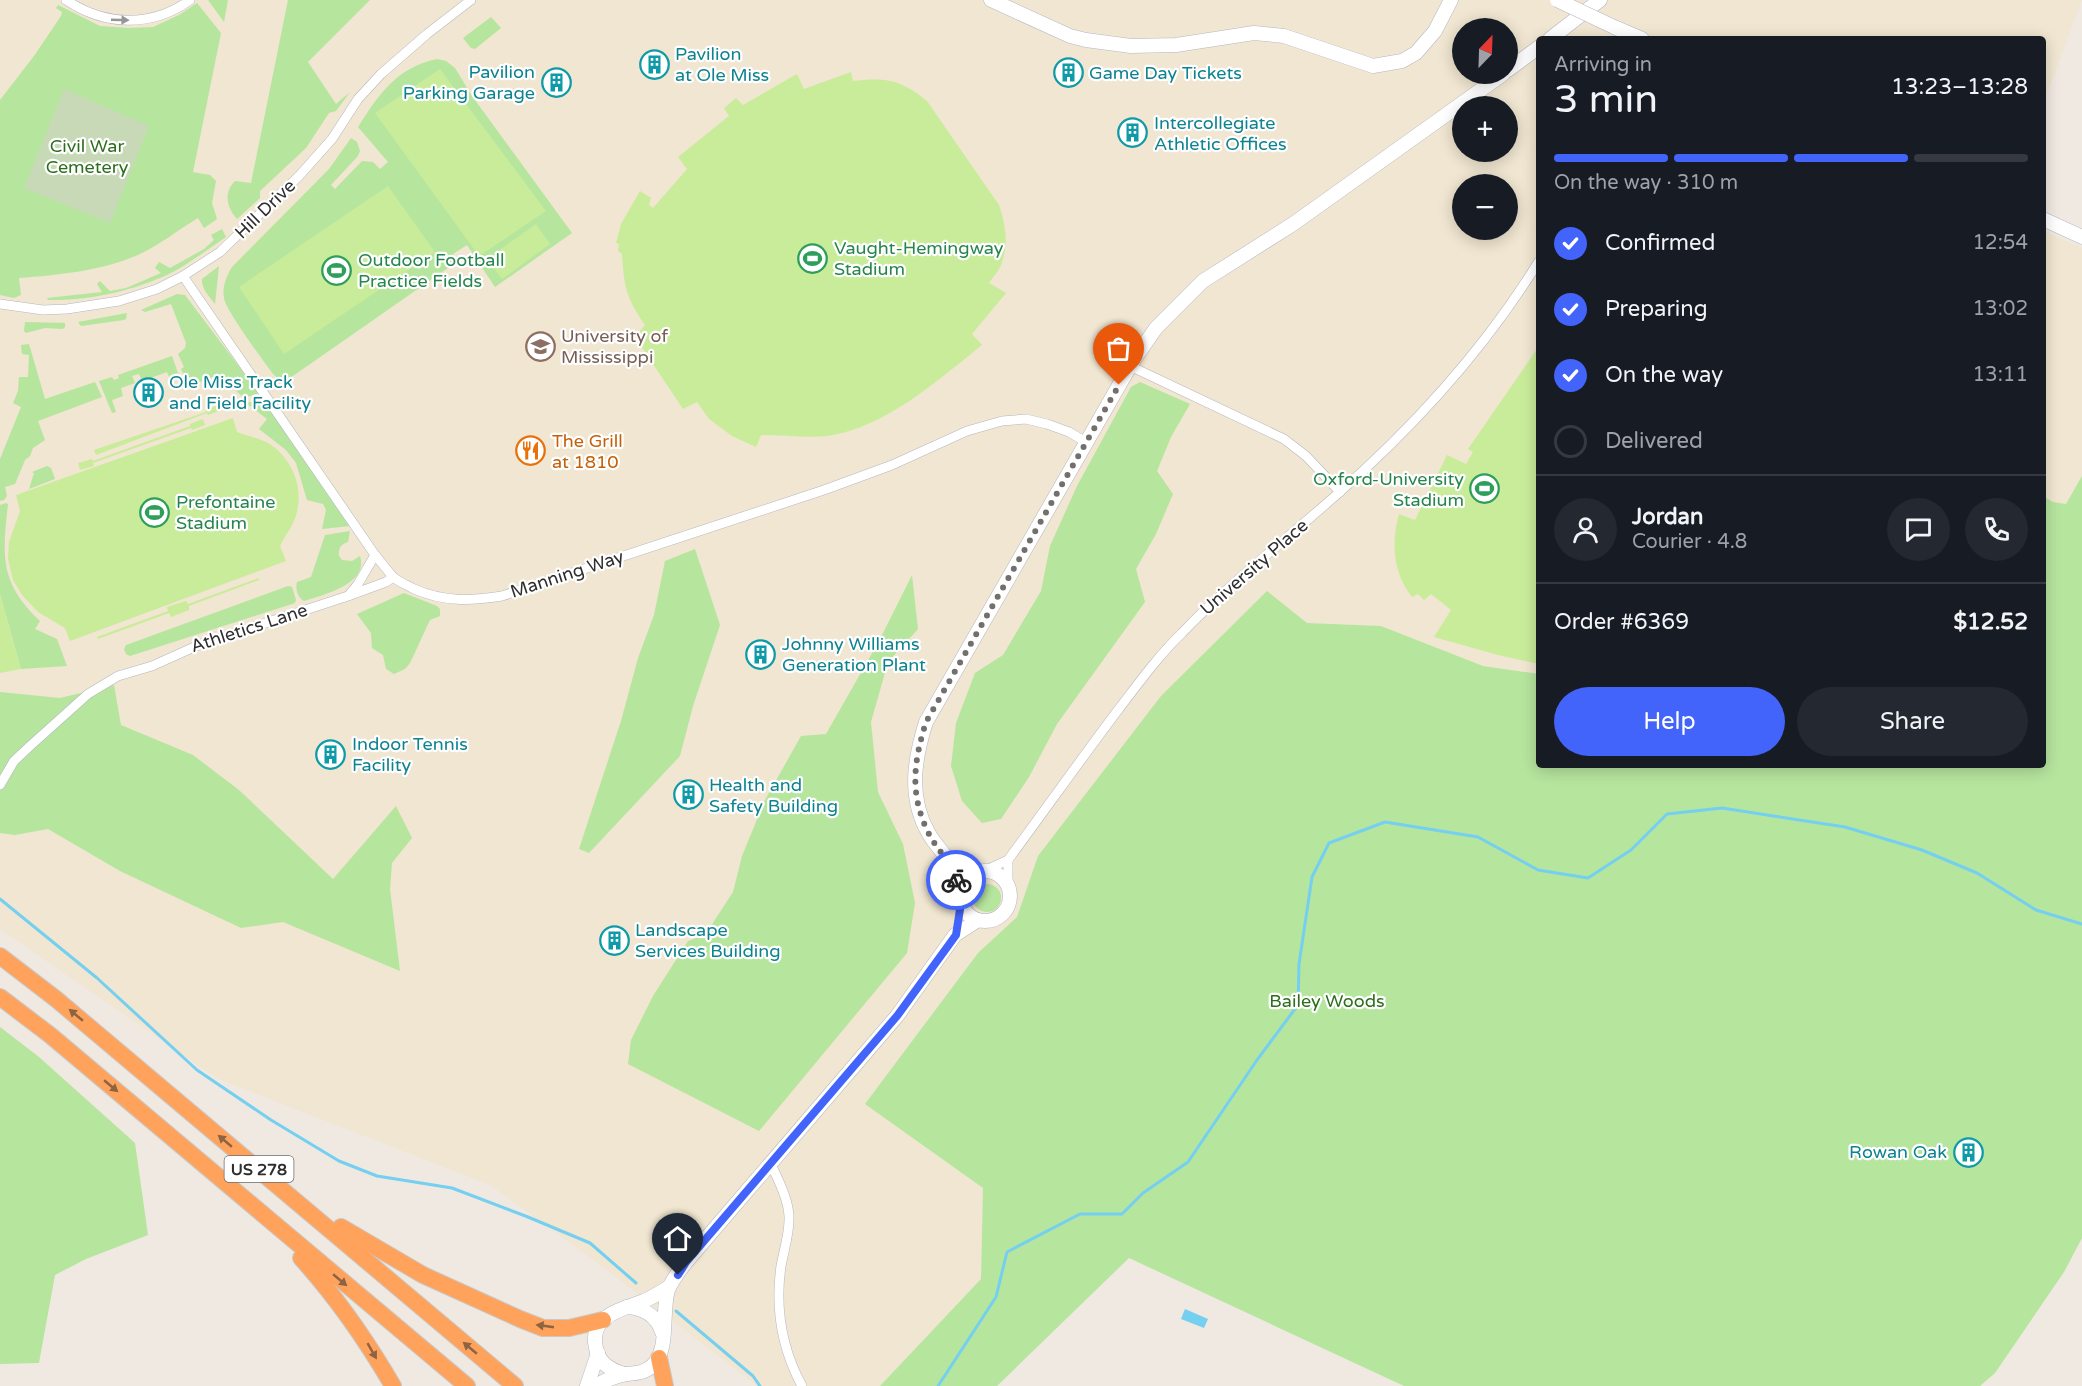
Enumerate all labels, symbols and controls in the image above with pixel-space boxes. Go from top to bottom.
one-way arrow [111,15,130,24]
north arrow [1452,18,1518,84]
map controls [1452,18,1518,240]
place label: Pavilion at Ole Miss [675,43,769,86]
building icon: Pavilion at Ole Miss [638,48,670,80]
text: Arriving in [1554,53,1652,77]
building icon: Game Day Tickets [1052,57,1084,89]
place label: Pavilion Parking Garage [403,61,535,104]
place label: Game Day Tickets [1089,62,1242,84]
building icon: Pavilion Parking Garage [540,66,572,98]
text: 13:23–13:28 [1891,74,2028,100]
text: 3 min [1554,76,1658,123]
button: + [1452,96,1518,162]
place label: Intercollegiate Athletic Offices [1154,112,1287,155]
building icon: Intercollegiate Athletic Offices [1117,117,1149,149]
park label: Civil War Cemetery [46,135,129,178]
text: On the way · 310 m [1554,171,1738,195]
button: − [1452,174,1518,240]
street label: Hill Drive [230,175,300,243]
icon: check [1554,227,1587,260]
text: Confirmed [1605,230,1715,256]
text: 12:54 [1973,231,2028,255]
place label: Vaught-Hemingway Stadium [834,237,1004,280]
sports icon: Vaught-Hemingway Stadium [797,242,829,274]
place label: Outdoor Football Practice Fields [358,249,504,292]
sports icon: Outdoor Football Practice Fields [321,254,353,286]
icon: check [1554,293,1587,326]
text: Preparing [1605,296,1708,322]
text: 13:02 [1973,297,2028,321]
pin [1093,323,1144,385]
place label: University of Mississippi [561,325,668,368]
school or university icon: University of Mississippi [524,330,556,362]
icon: bag [1102,332,1135,365]
icon: check [1554,359,1587,392]
text: On the way [1605,362,1723,388]
text: 13:11 [1973,363,2028,387]
place label: Ole Miss Track and Field Facility [169,371,312,414]
building icon: Ole Miss Track and Field Facility [132,376,164,408]
text: Delivered [1605,428,1703,454]
place label: The Grill at 1810 [552,430,623,473]
restaurant icon: The Grill at 1810 [515,435,547,467]
place label: Oxford-University Stadium [1313,468,1464,511]
sports icon: Oxford-University Stadium [1469,473,1501,505]
place label: Prefontaine Stadium [176,491,275,534]
sports icon: Prefontaine Stadium [139,496,171,528]
button: person [1554,498,1617,561]
button: chat [1887,498,1950,561]
button: phone [1965,498,2028,561]
text: Jordan [1632,504,1703,530]
street label: University Place [1196,514,1312,620]
text: Courier · 4.8 [1632,530,1747,554]
street label: Manning Way [507,545,627,603]
street label: Athletics Lane [188,599,310,657]
text: Order #6369 [1554,609,1689,635]
text: $12.52 [1953,609,2028,635]
place label: Johnny Williams Generation Plant [782,633,926,676]
building icon: Johnny Williams Generation Plant [745,638,777,670]
button: Help [1554,687,1785,756]
button: Share [1797,687,2028,756]
place label: Indoor Tennis Facility [352,733,468,776]
building icon: Indoor Tennis Facility [315,738,347,770]
place label: Health and Safety Building [709,774,838,817]
building icon: Health and Safety Building [672,779,704,811]
courier [926,850,986,910]
icon: bike [940,864,973,897]
place label: Landscape Services Building [635,919,781,962]
building icon: Landscape Services Building [598,924,630,956]
park label: Bailey Woods [1269,990,1385,1012]
one-way arrow [68,1009,84,1022]
one-way arrow [103,1080,119,1093]
one-way arrow [218,1135,233,1148]
building icon: Rowan Oak [1952,1136,1984,1168]
place label: Rowan Oak [1849,1141,1947,1163]
road number: US 278 [224,1156,294,1182]
pin [652,1213,703,1275]
icon: home [661,1222,694,1255]
one-way arrow [332,1273,348,1286]
one-way arrow [536,1322,555,1331]
one-way arrow [463,1342,478,1355]
one-way arrow [367,1343,378,1359]

